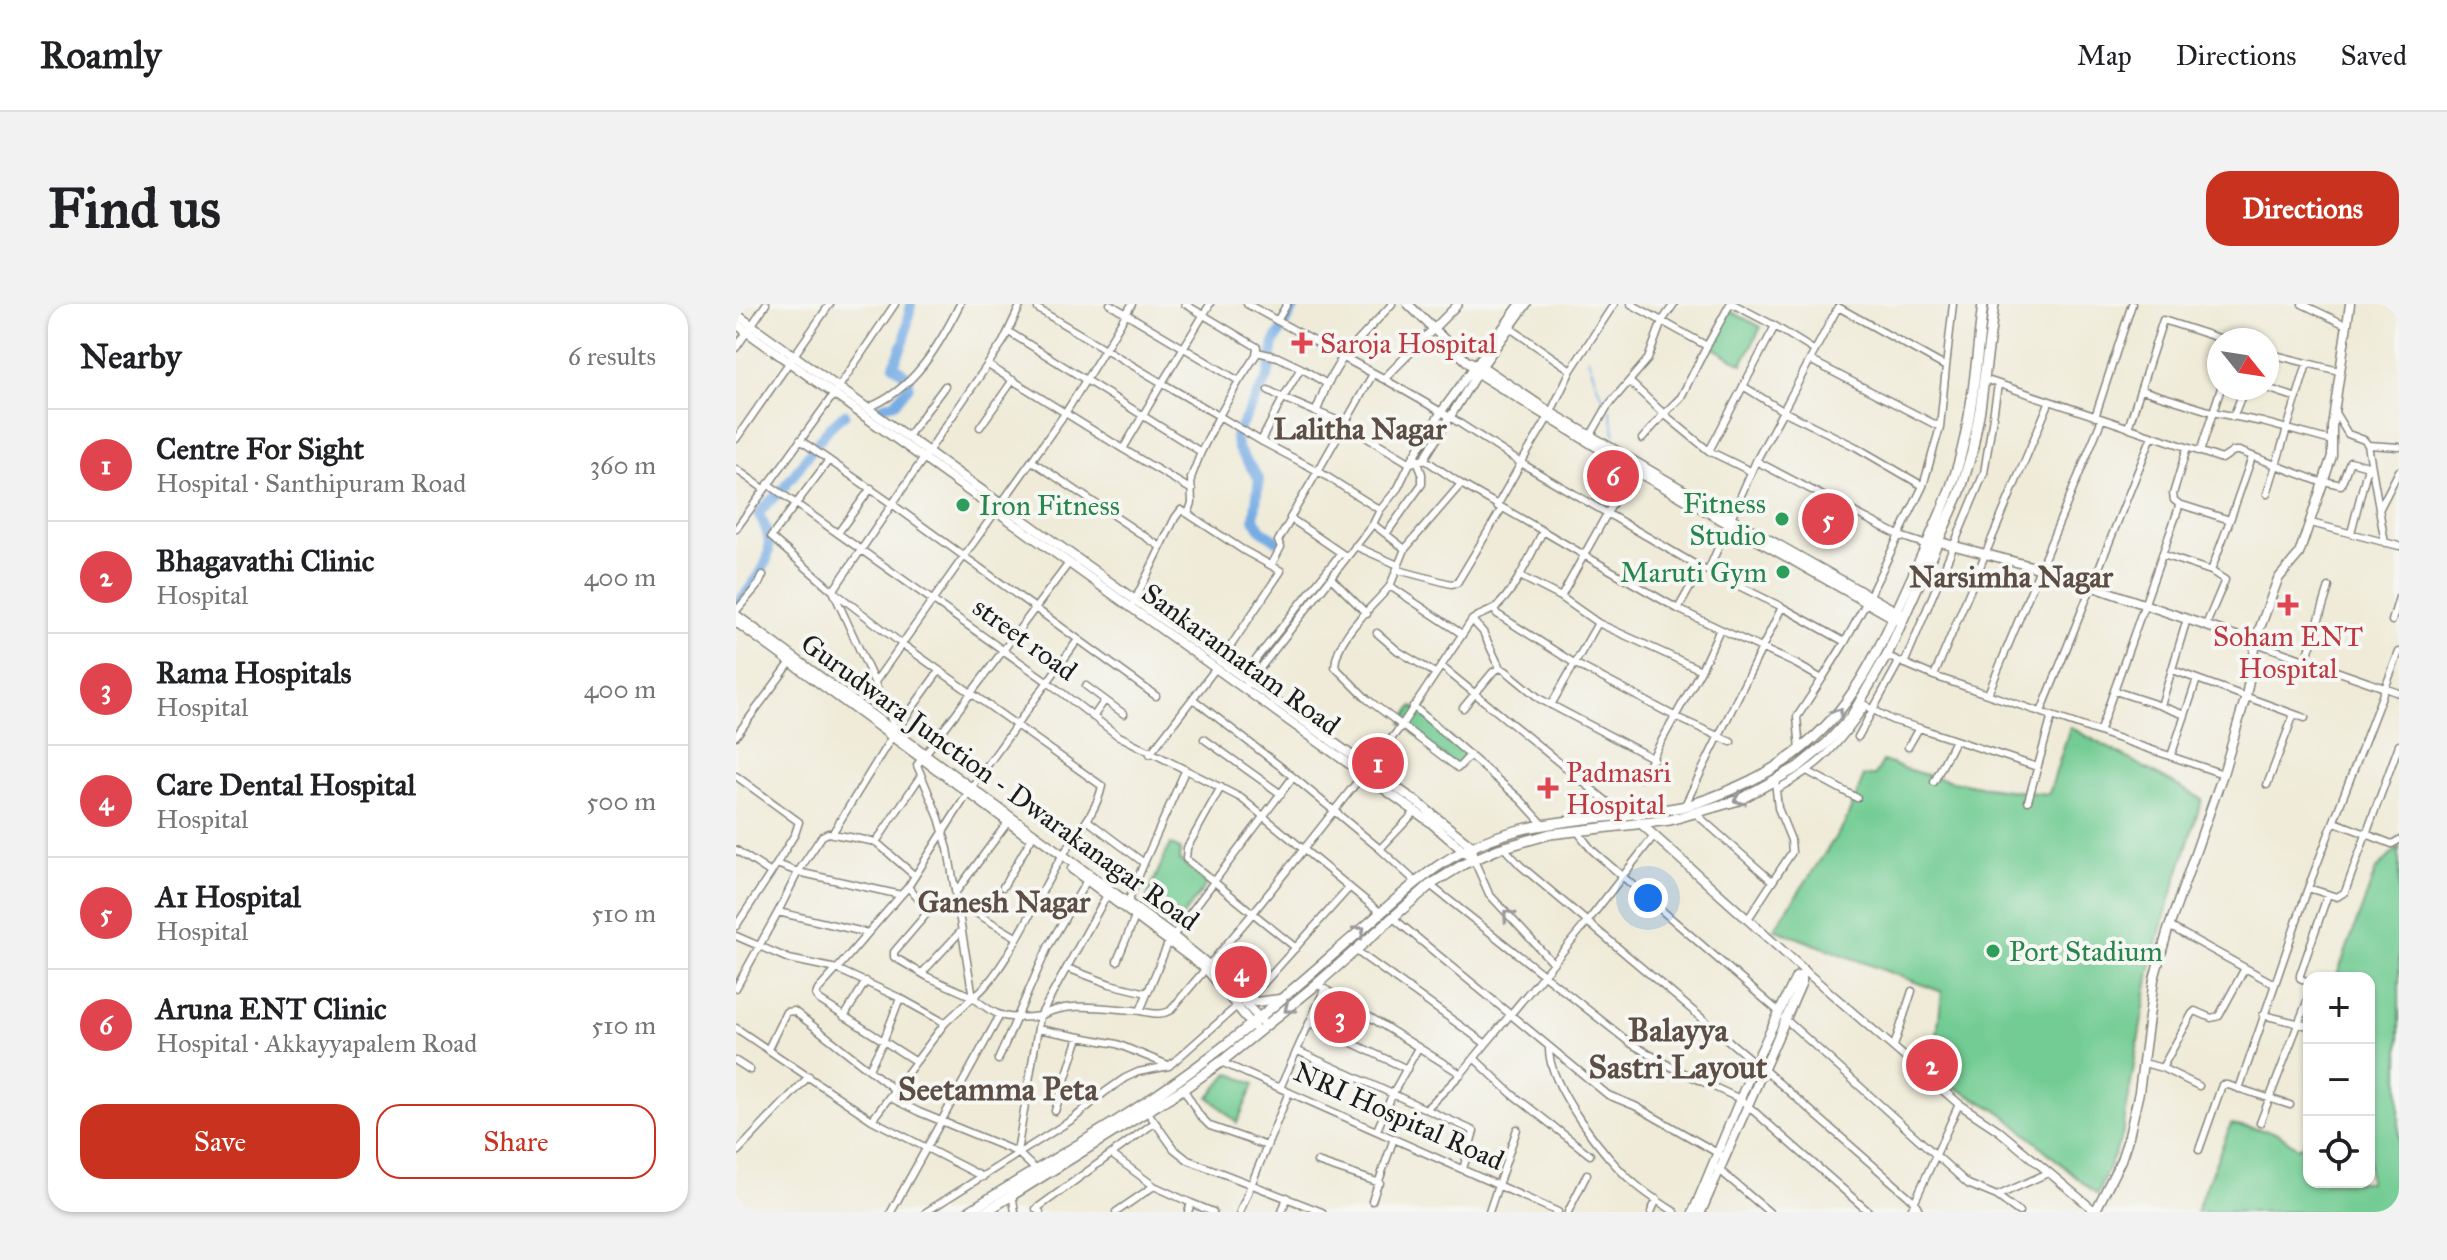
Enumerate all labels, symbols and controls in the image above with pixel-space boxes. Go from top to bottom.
text: Roamly [40,32,161,78]
text: Map [2077,38,2132,73]
text: Directions [2176,38,2297,73]
text: Saved [2341,38,2407,73]
button: Directions [2206,171,2399,246]
text: Find us [48,174,221,242]
place label: Saroja Hospital [1320,326,1497,361]
north arrow [2207,328,2279,400]
marker: Saroja Hospital [1291,332,1313,354]
text: Nearby [80,336,182,377]
text: 6 results [568,340,656,372]
district label: Lalitha Nagar [1274,411,1447,447]
text: Centre For Sight [156,431,364,467]
pin: 6 [1587,446,1639,506]
text: 1 [101,449,111,481]
text: 360 m [590,449,656,481]
text: Hospital · Santhipuram Road [156,467,466,499]
place label: Fitness Studio [1683,486,1766,553]
place label: Iron Fitness [979,488,1120,523]
pin: 5 [1802,489,1854,549]
marker: Iron Fitness [954,496,972,514]
marker: Fitness Studio [1773,510,1791,528]
text: Bhagavathi Clinic [156,543,374,579]
place label: Maruti Gym [1620,555,1767,590]
district label: Narsimha Nagar [1909,559,2114,595]
text: 2 [100,561,112,593]
text: 400 m [584,561,656,593]
marker: Maruti Gym [1774,563,1792,581]
street label: Sankaramatam Road [1135,575,1347,743]
text: Hospital [156,579,248,611]
street label: street road [966,589,1084,689]
marker: Soham ENT Hospital [2277,594,2299,616]
place label: Soham ENT Hospital [2213,619,2363,686]
street label: Gurudwara Junction - Dwarakanagar Road [794,626,1206,938]
text: Rama Hospitals [156,655,351,691]
text: 3 [101,673,111,705]
text: 400 m [584,673,656,705]
text: Hospital [156,691,248,723]
one-way arrow [1828,708,1843,722]
pin: 1 [1352,733,1404,793]
place label: Padmasri Hospital [1566,755,1671,822]
text: Care Dental Hospital [156,767,416,803]
marker: Padmasri Hospital [1537,777,1559,799]
text: 4 [99,785,113,817]
text: 500 m [586,785,656,817]
one-way arrow [1733,789,1747,806]
text: Hospital [156,803,248,835]
your location [1628,878,1668,918]
text: A1 Hospital [156,879,301,915]
district label: Ganesh Nagar [918,884,1091,920]
text: 5 [100,897,112,929]
text: 510 m [591,897,656,929]
one-way arrow [1503,909,1517,924]
text: Hospital [156,915,248,947]
one-way arrow [1351,926,1366,940]
place label: Port Stadium [2009,934,2163,969]
pin: 4 [1215,942,1267,1002]
marker: Port Stadium [1984,942,2002,960]
map controls [2303,972,2375,1188]
button: + [2303,972,2375,1044]
pin: 3 [1314,987,1366,1047]
text: Aruna ENT Clinic [156,991,387,1027]
one-way arrow [1283,998,1298,1012]
text: 6 [99,1009,113,1041]
text: 510 m [591,1009,656,1041]
district label: Balayya Sastri Layout [1589,1011,1768,1087]
text: Hospital · Akkayyapalem Road [156,1027,477,1059]
pin: 2 [1906,1035,1958,1095]
button: − [2303,1044,2375,1116]
street label: NRI Hospital Road [1288,1054,1510,1178]
district label: Seetamma Peta [898,1070,1099,1109]
button: Save [80,1104,360,1179]
button: Share [376,1104,656,1179]
button: locate [2303,1116,2375,1188]

